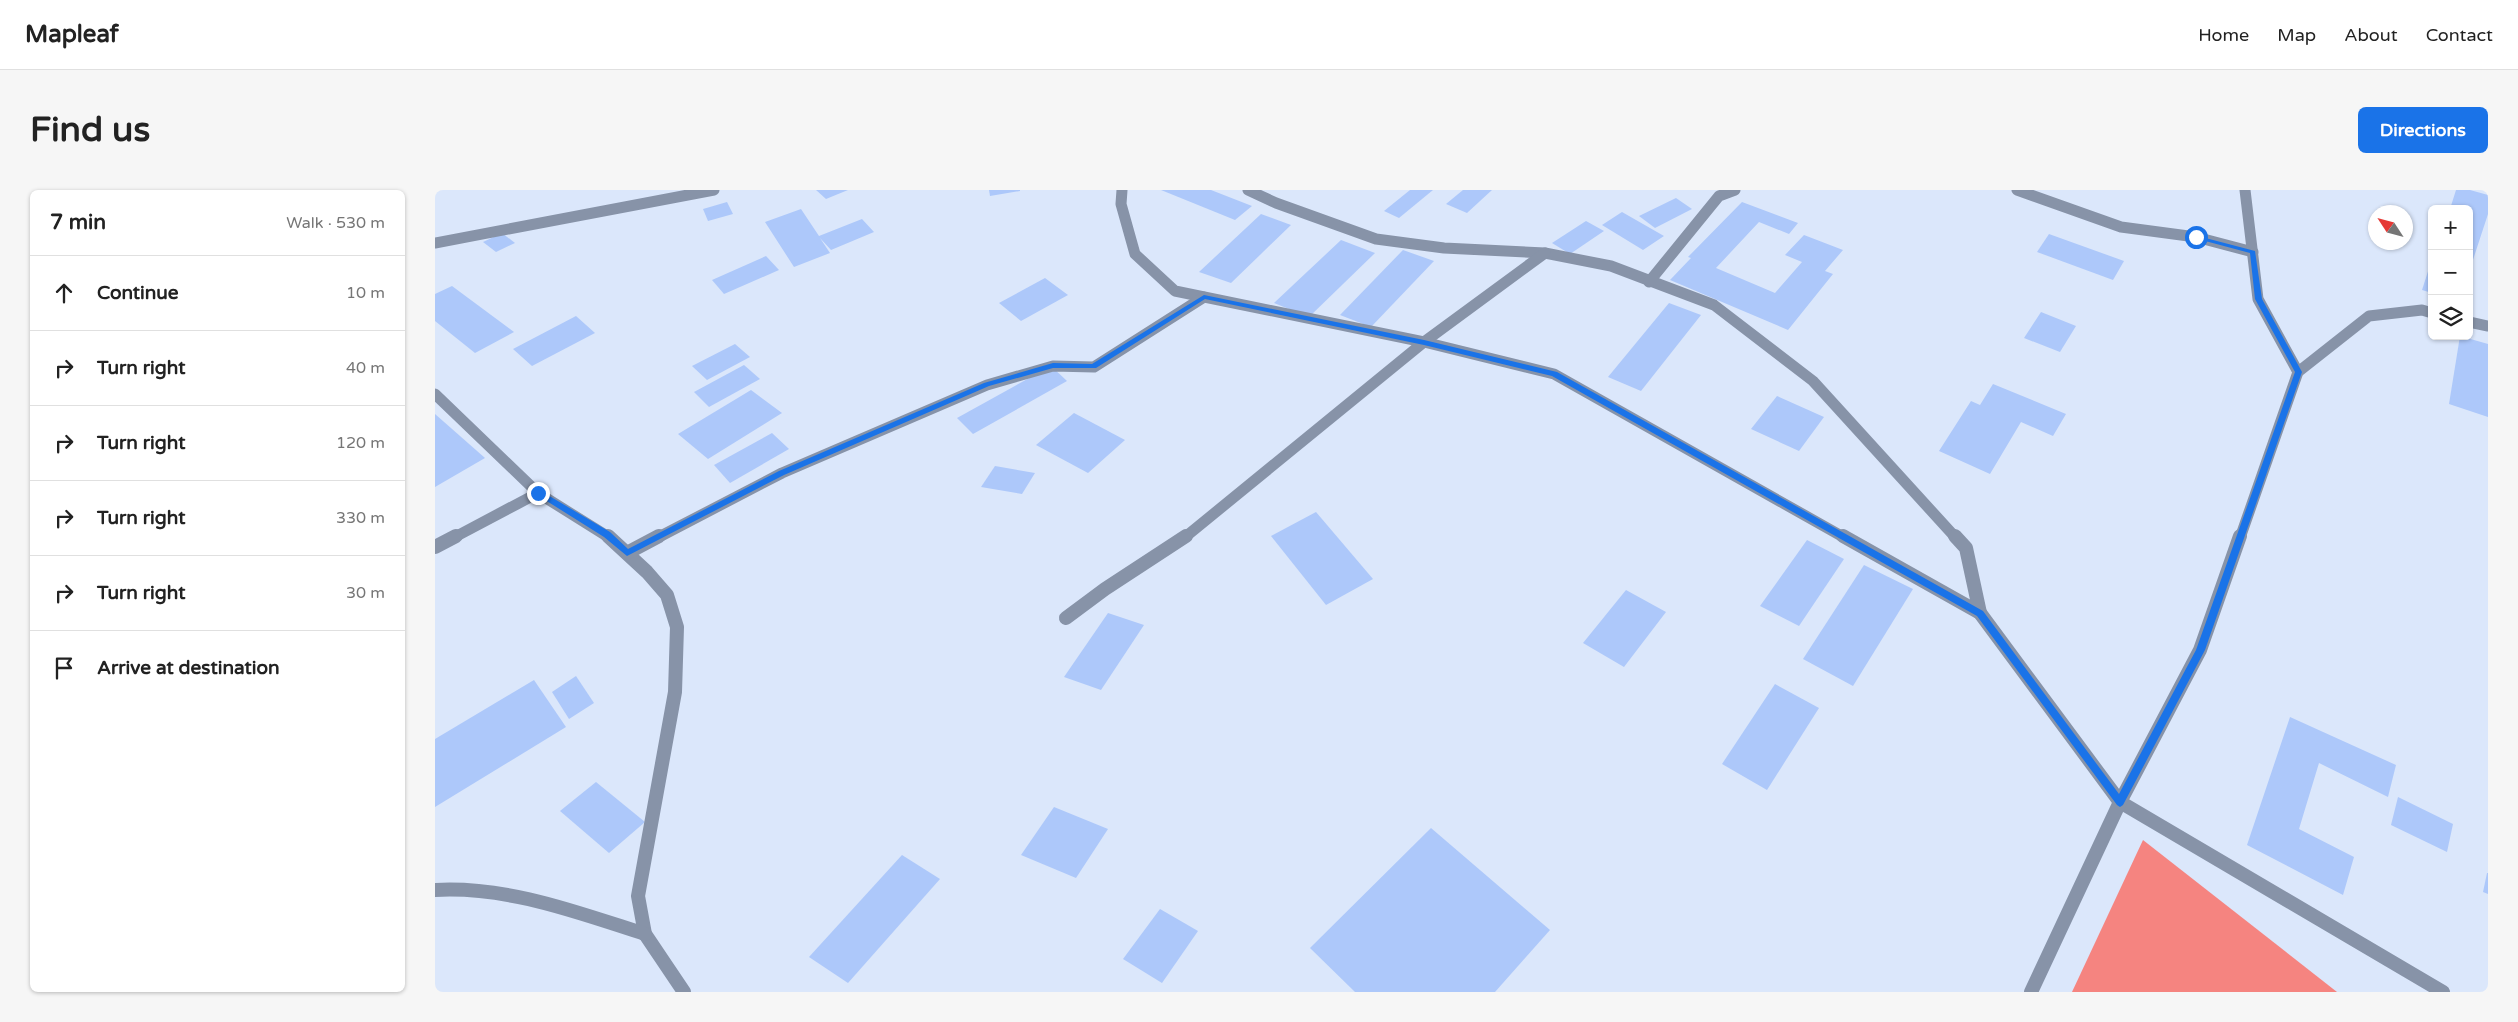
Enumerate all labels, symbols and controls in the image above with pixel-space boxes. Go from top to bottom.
text: Mapleaf [25,20,119,49]
text: Home [2198,24,2249,46]
text: Map [2277,24,2316,46]
text: About [2344,24,2398,46]
text: Contact [2426,24,2493,46]
button: Directions [2358,107,2488,153]
text: Find us [30,109,150,151]
north arrow [2368,205,2413,250]
map controls [2428,205,2473,340]
button: + [2428,205,2473,250]
text: 7 min [50,210,106,235]
text: Walk · 530 m [286,213,385,233]
route start [2185,226,2208,249]
button: − [2428,250,2473,295]
icon: ahead [50,279,78,307]
text: Continue [97,282,179,304]
text: 10 m [346,283,385,303]
button: layers [2428,295,2473,340]
icon: right [50,354,78,382]
text: Turn right [97,357,185,379]
text: 40 m [346,358,385,378]
icon: right [50,429,78,457]
text: Turn right [97,432,185,454]
text: 120 m [336,433,385,453]
route end [527,482,550,505]
icon: right [50,504,78,532]
text: Turn right [97,507,185,529]
text: 330 m [336,508,385,528]
icon: right [50,579,78,607]
text: Turn right [97,582,185,604]
text: 30 m [346,583,385,603]
icon: arrive [50,654,78,682]
text: Arrive at destination [97,657,280,679]

